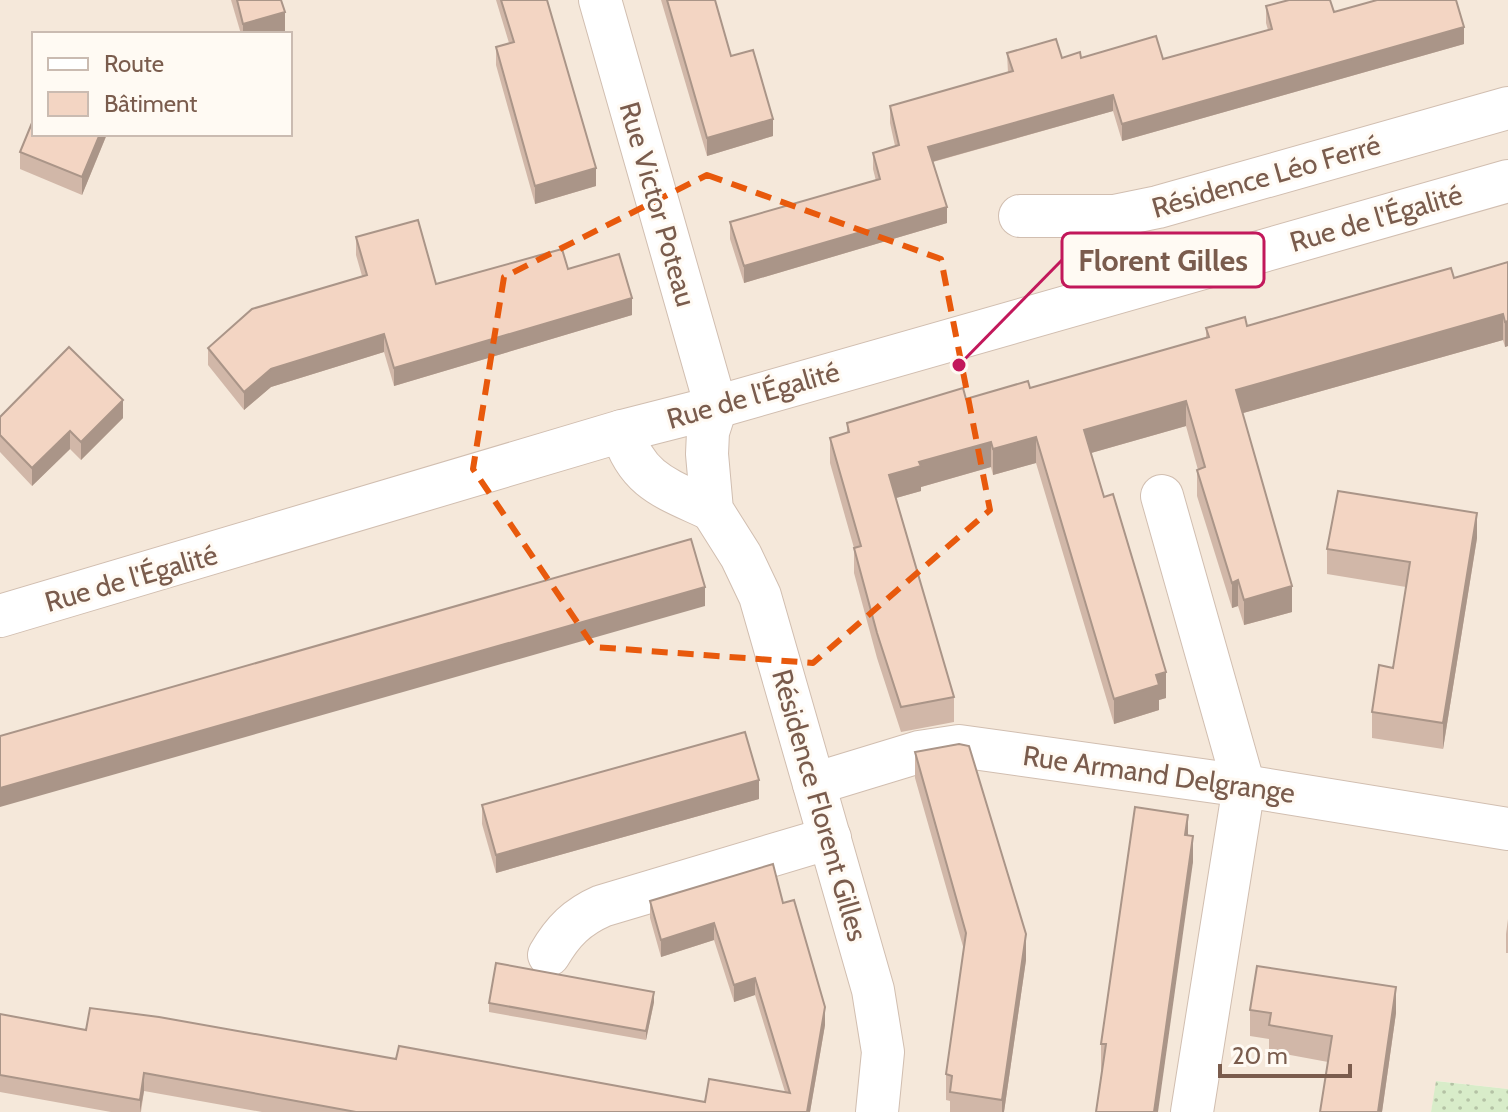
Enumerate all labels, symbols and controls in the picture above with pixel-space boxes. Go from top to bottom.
legend [32,32,292,136]
text: Route [104,49,164,78]
text: Bâtiment [104,89,197,118]
street label: Rue Victor Poteau [613,98,703,310]
street label: Résidence Léo Ferré [1148,127,1384,225]
street label: Rue de l'Égalité [1286,177,1466,259]
callout: Florent Gilles [1062,233,1264,287]
text: Florent Gilles [1078,242,1248,279]
street label: Rue de l'Égalité [663,354,843,436]
street label: Rue de l'Égalité [41,537,221,619]
street label: Résidence Florent Gilles [765,665,875,945]
street label: Rue Armand Delgrange [1021,738,1297,810]
scale bar [1220,1028,1350,1078]
text: 20 m [1232,1041,1288,1070]

